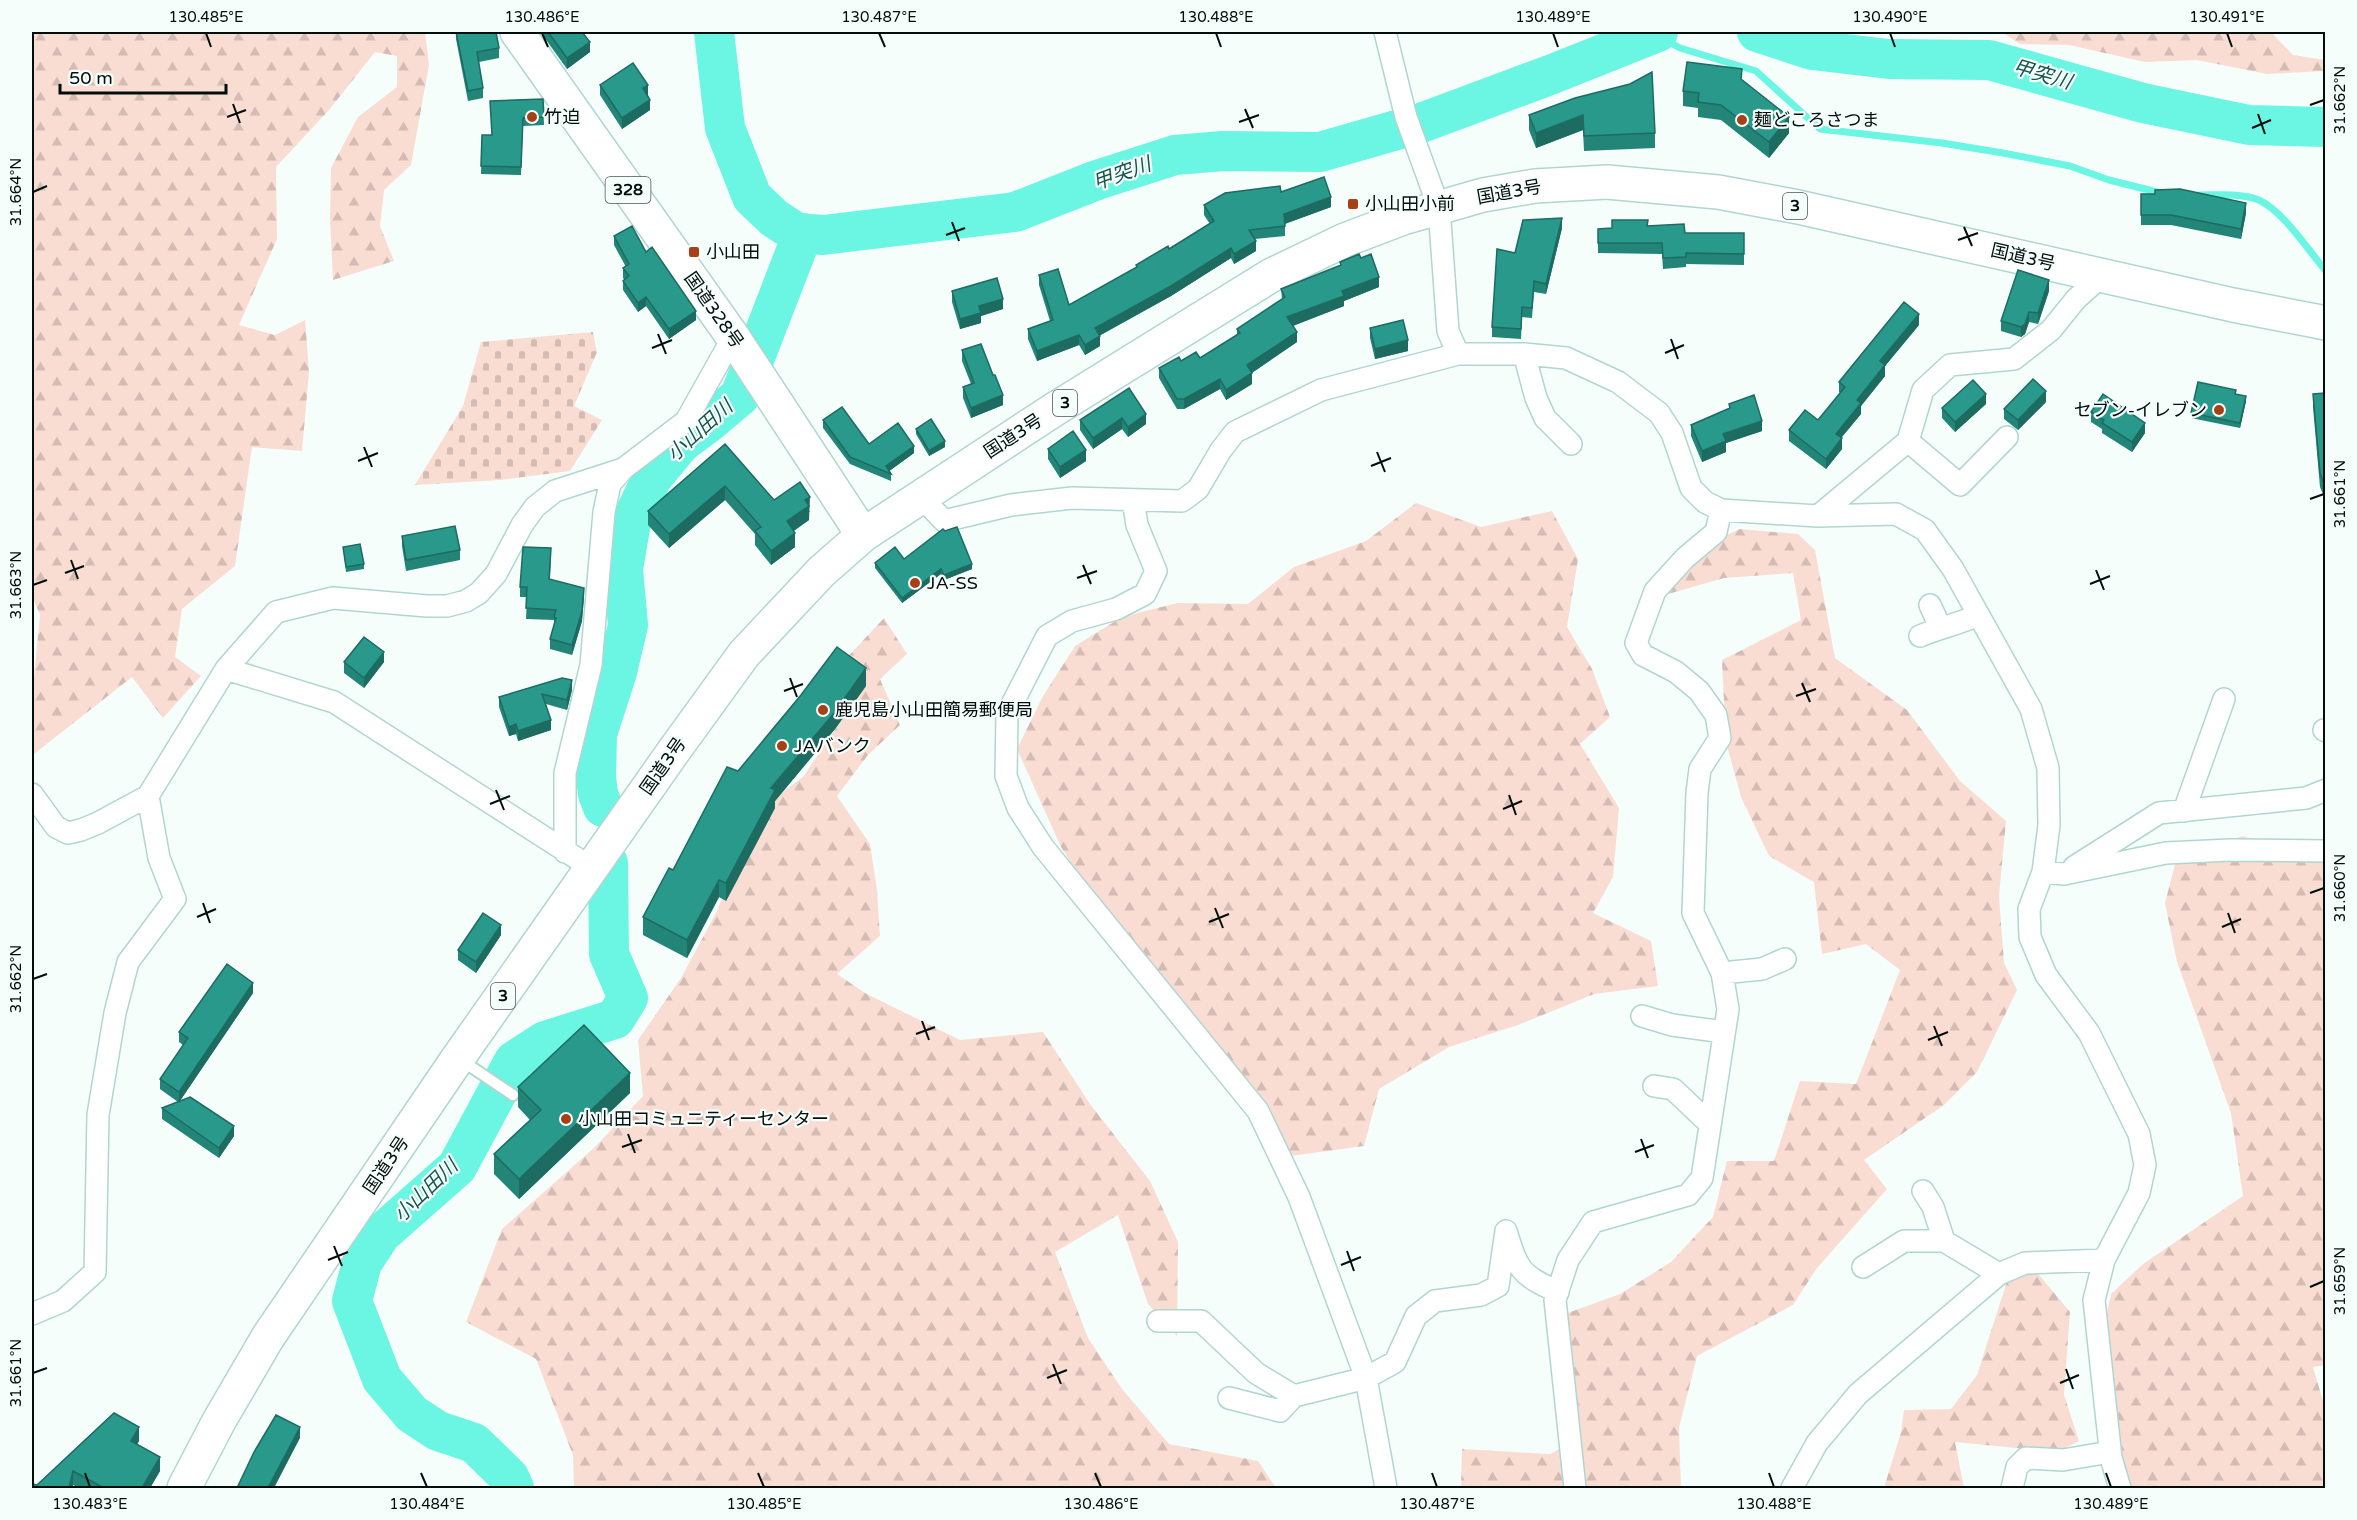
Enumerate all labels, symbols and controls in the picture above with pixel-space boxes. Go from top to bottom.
text: 130.485°E [168,8,244,26]
text: 130.486°E [504,8,580,26]
text: 130.487°E [841,8,917,26]
text: 130.488°E [1178,8,1254,26]
text: 130.489°E [1515,8,1591,26]
text: 130.490°E [1852,8,1928,26]
text: 130.491°E [2189,8,2265,26]
water label: 甲突川 [2010,55,2076,95]
scale bar [60,57,226,95]
text: 31.662°N [2331,66,2349,134]
text: 50 m [69,67,113,89]
place label: 竹迫 [544,106,580,128]
place label: 麺どころさつま [1754,109,1879,131]
marker: 竹迫 [525,110,539,124]
marker: 麺どころさつま [1735,113,1749,127]
water label: 甲突川 [1090,152,1156,196]
text: 31.664°N [7,158,25,226]
street label: 国道3号 [1475,175,1543,209]
road number: 328 [606,177,650,203]
place label: 小山田小前 [1365,193,1455,215]
road number: 3 [1783,193,1807,219]
marker: 小山田小前 [1346,197,1360,211]
street label: 国道3号 [1989,239,2057,275]
place label: 小山田 [706,241,760,263]
marker: 小山田 [687,245,701,259]
street label: 国道328号 [680,268,748,352]
road number: 3 [1053,390,1077,416]
water label: 小山田川 [662,394,739,467]
place label: セブン-イレブン [2074,399,2207,421]
marker: セブン-イレブン [2212,403,2226,417]
street label: 国道3号 [980,409,1046,463]
text: 31.661°N [2331,460,2349,528]
text: 31.663°N [7,551,25,619]
place label: JA-SS [927,572,978,594]
marker: JA-SS [908,576,922,590]
place label: 鹿児島小山田簡易郵便局 [835,699,1033,721]
marker: 鹿児島小山田簡易郵便局 [816,703,830,717]
street label: 国道3号 [635,733,691,799]
place label: JAバンク [794,735,871,757]
marker: JAバンク [775,739,789,753]
text: 31.660°N [2331,854,2349,922]
text: 31.662°N [7,945,25,1013]
road number: 3 [491,983,515,1009]
place label: 小山田コミュニティーセンター [578,1108,829,1130]
marker: 小山田コミュニティーセンター [559,1112,573,1126]
street label: 国道3号 [359,1132,413,1198]
water label: 小山田川 [389,1153,465,1227]
text: 31.659°N [2331,1247,2349,1315]
text: 31.661°N [7,1339,25,1407]
text: 130.483°E [52,1495,128,1513]
text: 130.484°E [389,1495,465,1513]
text: 130.485°E [726,1495,802,1513]
text: 130.486°E [1063,1495,1139,1513]
text: 130.487°E [1399,1495,1475,1513]
text: 130.488°E [1736,1495,1812,1513]
text: 130.489°E [2073,1495,2149,1513]

